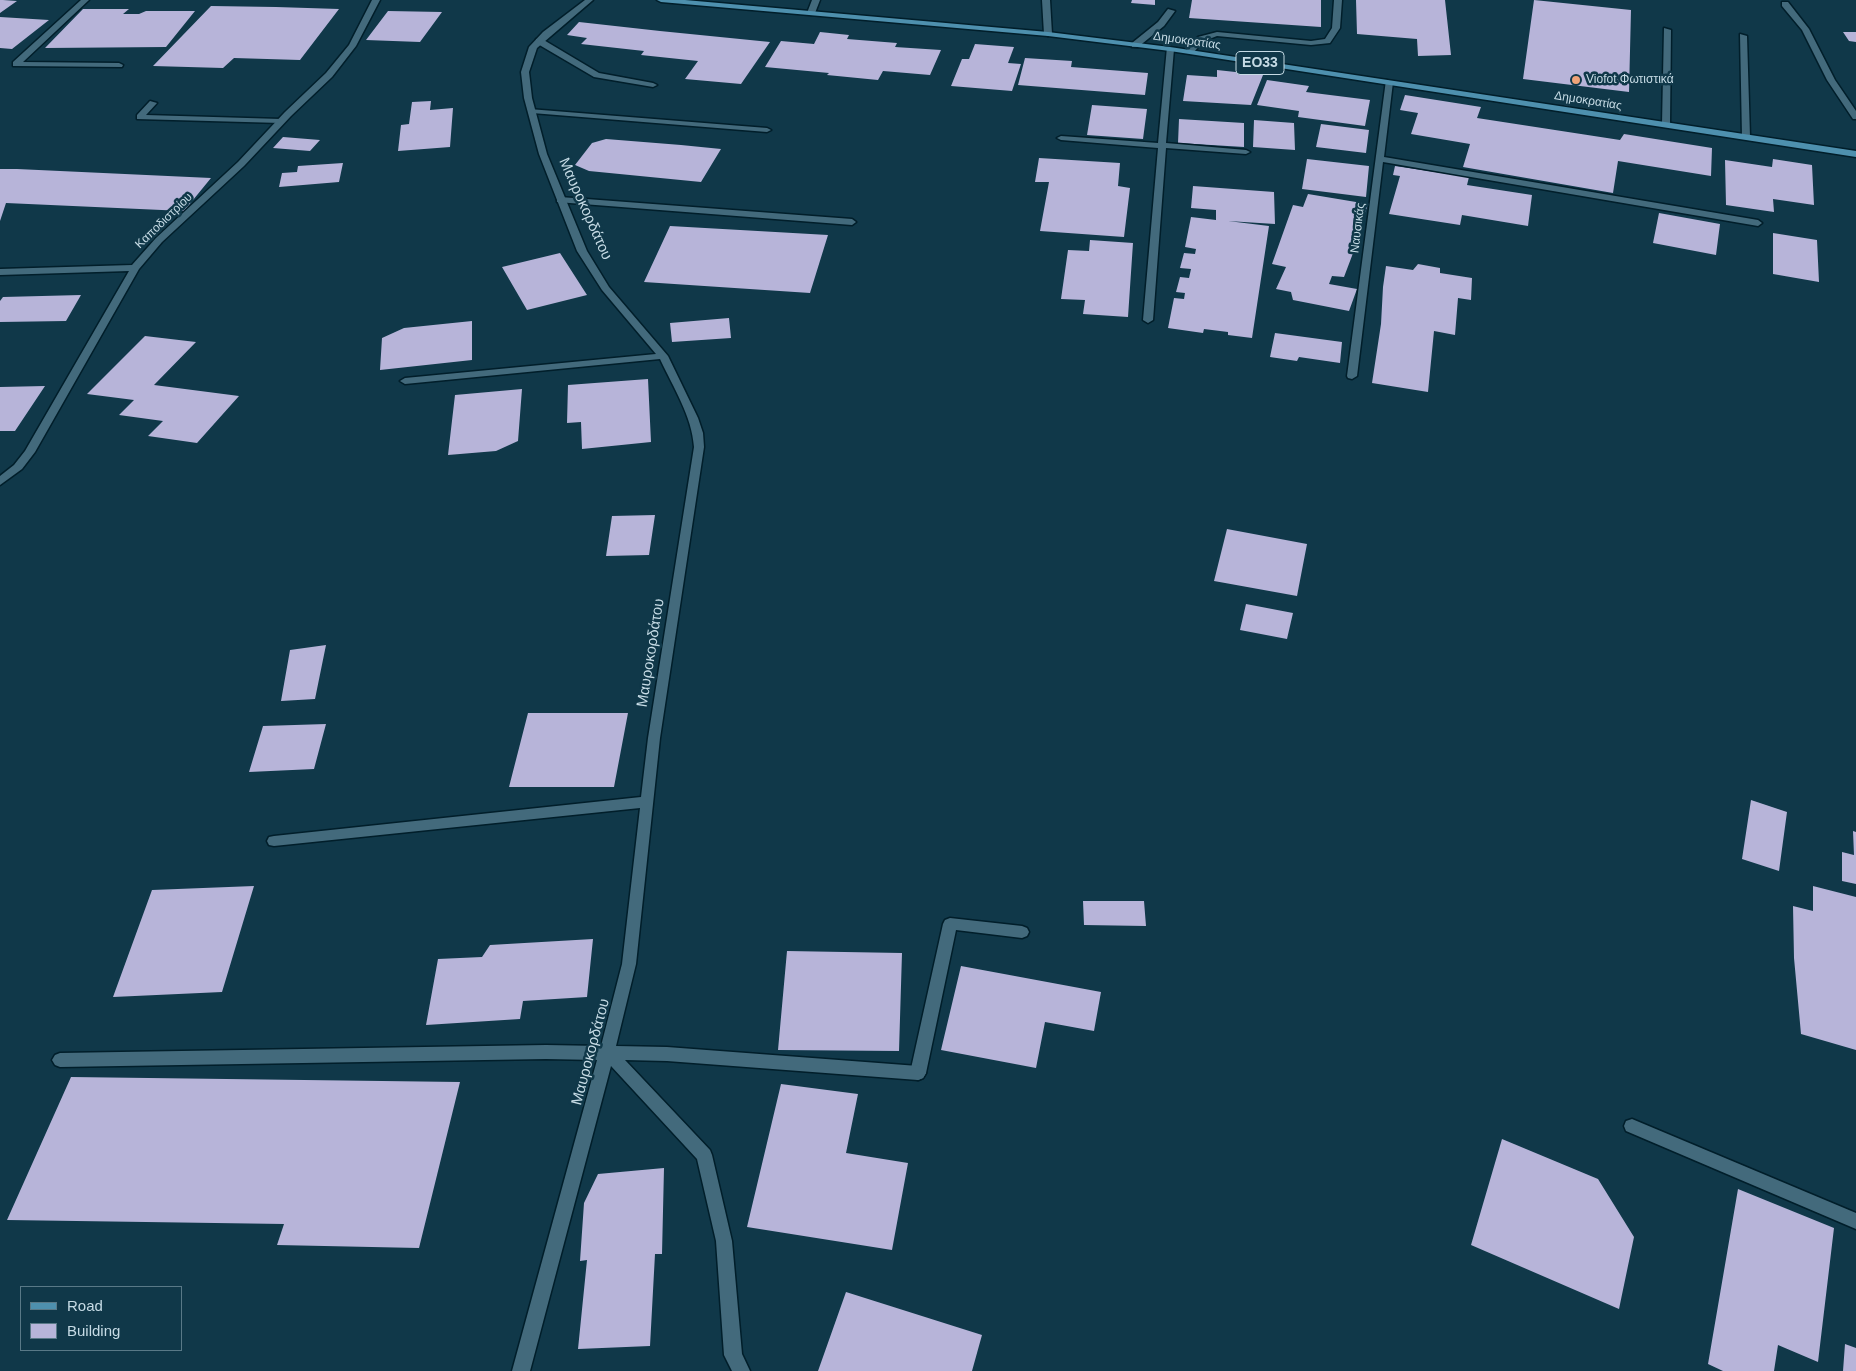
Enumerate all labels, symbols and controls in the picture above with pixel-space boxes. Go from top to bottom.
street label: Δημοκρατίας [1152,29,1222,53]
road number: ΕΟ33 [1236,52,1284,74]
place label: Viofot Φωτιστικά [1586,73,1674,87]
marker: Viofot Φωτιστικά [1570,74,1582,86]
street label: Δημοκρατίας [1553,89,1623,113]
street label: Μαυροκορδάτου [554,155,616,263]
street label: Καποδιστρίου [132,190,196,252]
street label: Ναυσικάς [1348,202,1368,254]
street label: Μαυροκορδάτου [634,597,668,709]
street label: Μαυροκορδάτου [568,997,614,1107]
legend [20,1286,182,1351]
text: Road [67,1297,103,1314]
text: Building [67,1322,120,1339]

